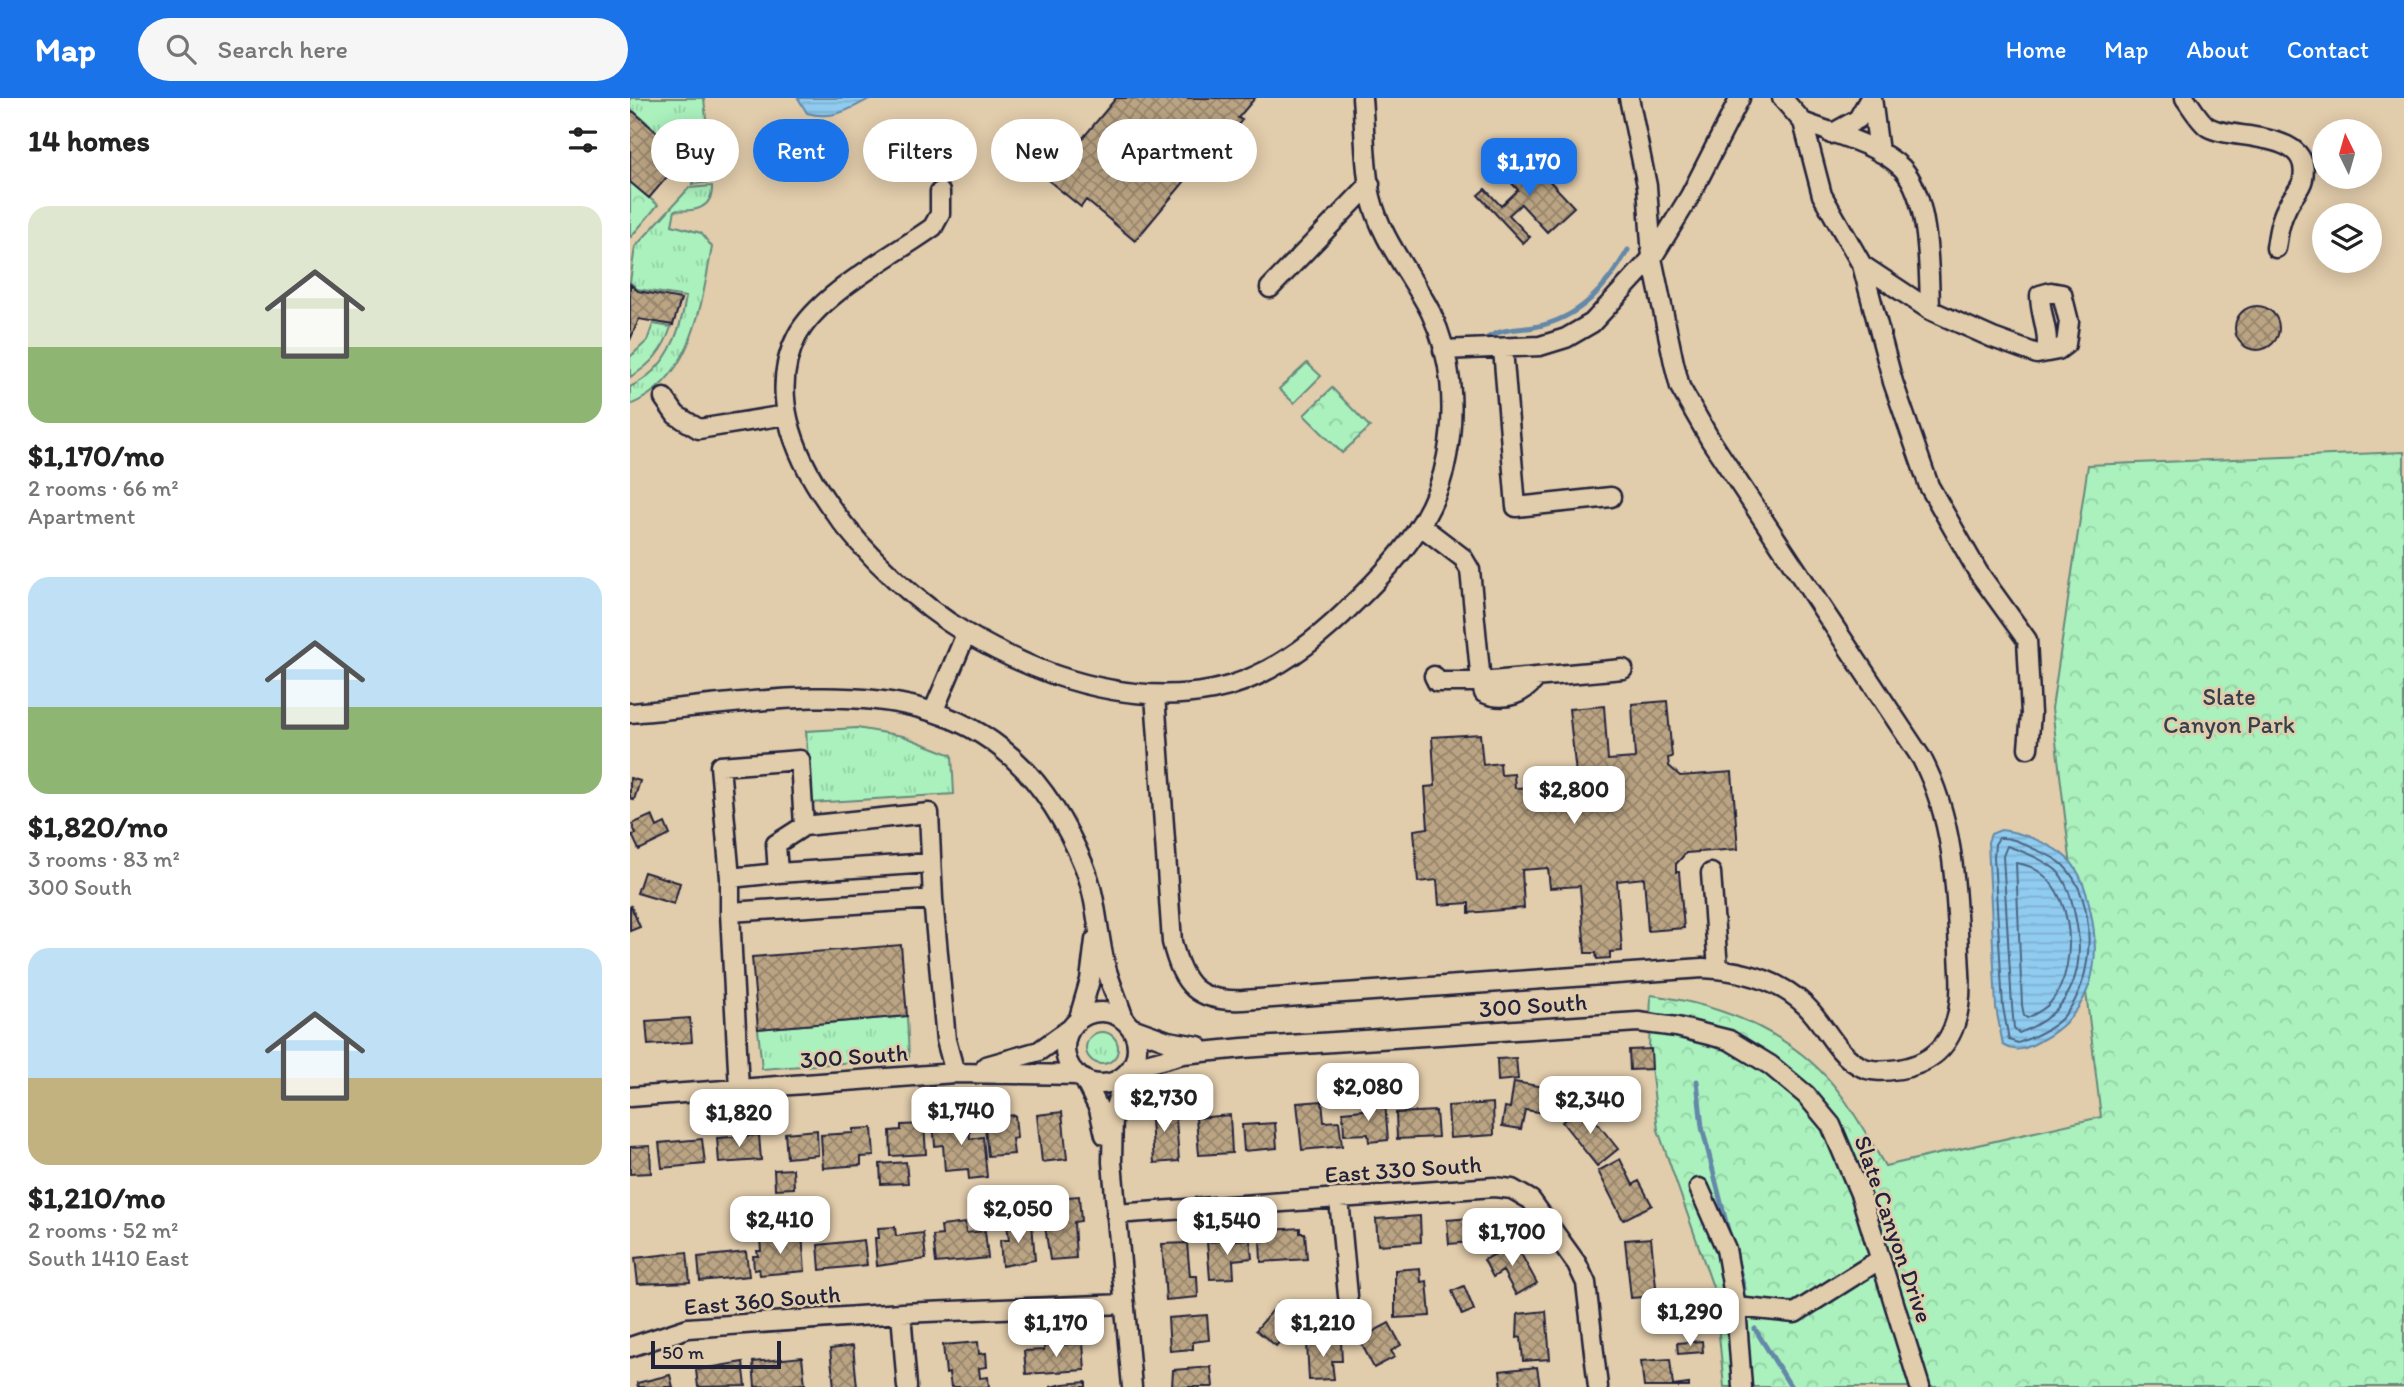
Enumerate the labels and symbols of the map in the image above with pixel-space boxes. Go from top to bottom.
north arrow [2312,119,2382,189]
pin: $1,170 [1472,139,1586,198]
park label: Slate Canyon Park [2163,682,2295,739]
pin: $2,800 [1517,766,1631,826]
street label: 300 South [1478,987,1588,1023]
street label: 300 South [799,1038,909,1074]
pin: $2,080 [1311,1063,1425,1123]
pin: $2,730 [1107,1074,1221,1134]
pin: $2,340 [1533,1076,1647,1136]
pin: $1,740 [904,1088,1018,1147]
pin: $1,820 [682,1090,796,1149]
street label: Slate Canyon Drive [1848,1132,1940,1326]
street label: East 330 South [1324,1149,1482,1189]
pin: $2,050 [961,1186,1075,1245]
pin: $2,410 [723,1196,837,1256]
pin: $1,540 [1170,1198,1284,1257]
pin: $1,700 [1455,1208,1569,1268]
street label: East 360 South [683,1279,841,1321]
pin: $1,290 [1633,1288,1747,1348]
pin: $1,170 [999,1300,1113,1359]
pin: $1,210 [1266,1300,1380,1359]
scale bar [651,1338,780,1370]

